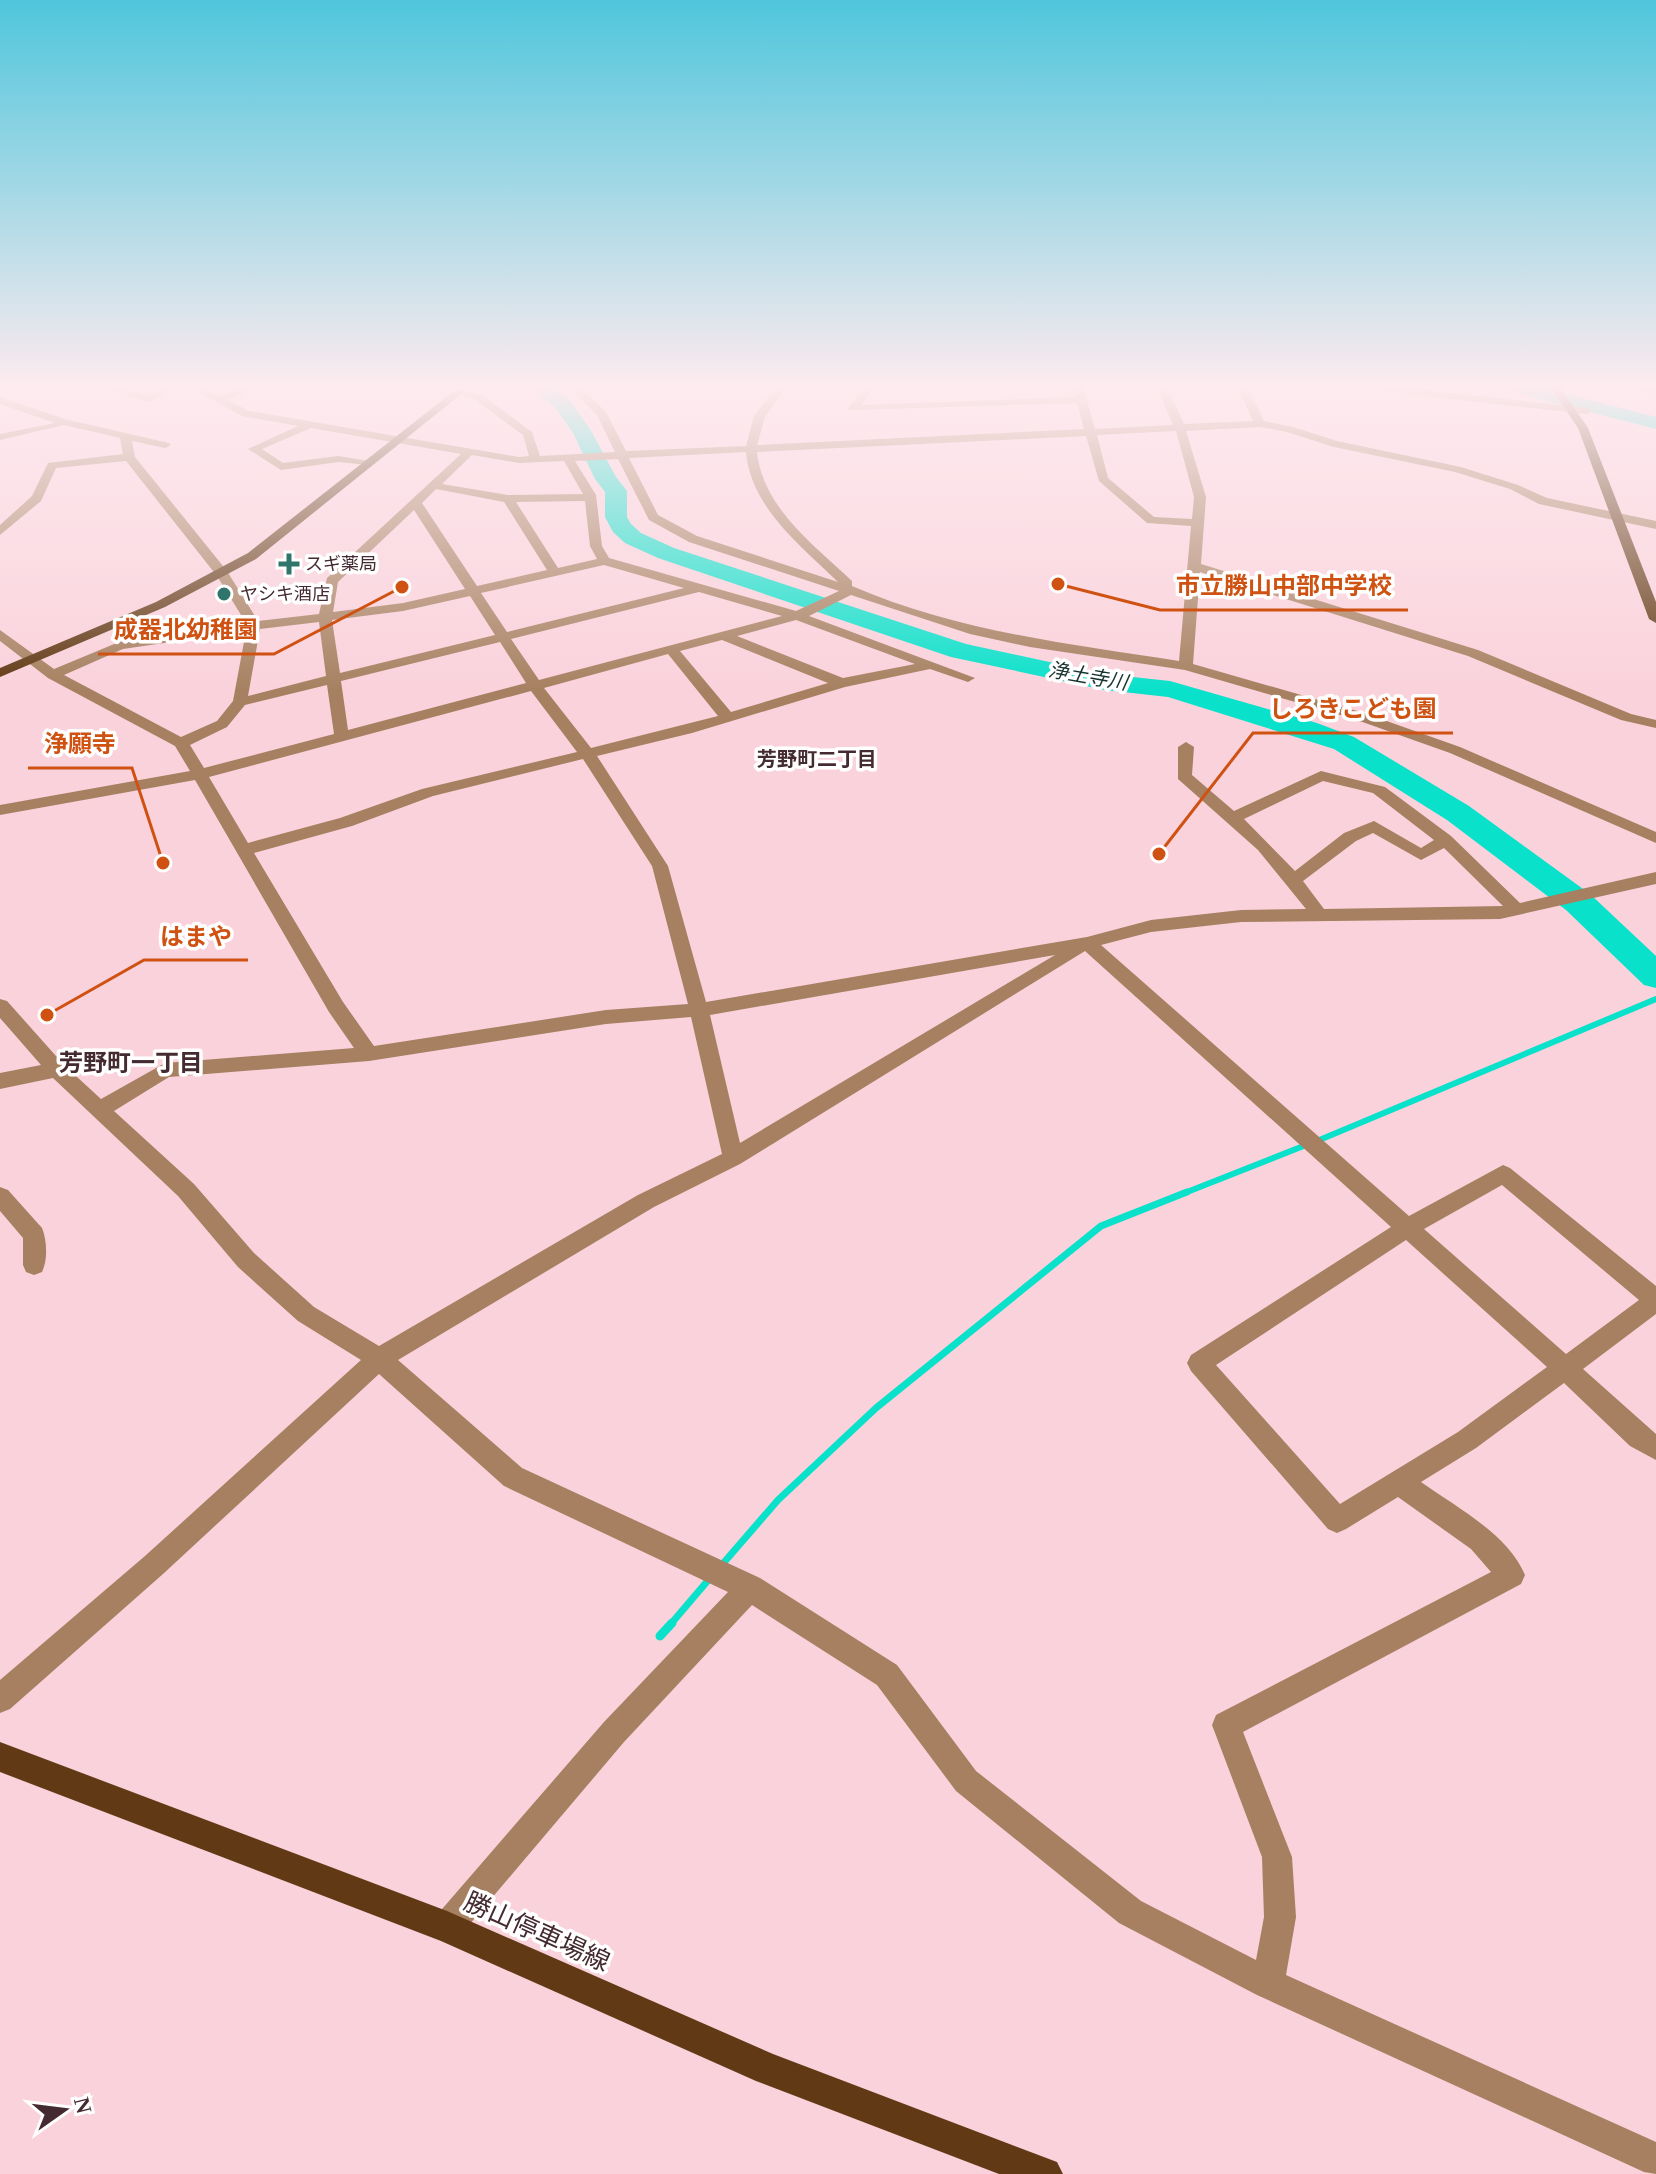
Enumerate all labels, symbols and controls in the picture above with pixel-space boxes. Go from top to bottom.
place label: スギ薬局 [305,554,377,574]
marker: スギ薬局 [280,555,298,573]
callout: 市立勝山中部中学校 [1160,562,1408,610]
text: 市立勝山中部中学校 [1176,573,1392,599]
place label: ヤシキ酒店 [240,584,330,604]
marker: ヤシキ酒店 [215,585,233,603]
callout: 成器北幼稚園 [98,606,274,654]
text: 成器北幼稚園 [114,617,258,643]
water label: 浄土寺川 [1047,658,1131,694]
callout: しろきこども園 [1253,685,1453,733]
text: しろきこども園 [1269,696,1437,722]
callout: 浄願寺 [28,720,132,768]
text: 浄願寺 [44,731,116,757]
district label: 芳野町二丁目 [757,748,877,770]
callout: はまや [144,912,248,960]
text: はまや [160,924,232,950]
district label: 芳野町一丁目 [59,1050,203,1076]
street label: 勝山停車場線 [460,1887,614,1977]
north arrow [24,2070,104,2150]
text: N [69,2095,97,2116]

